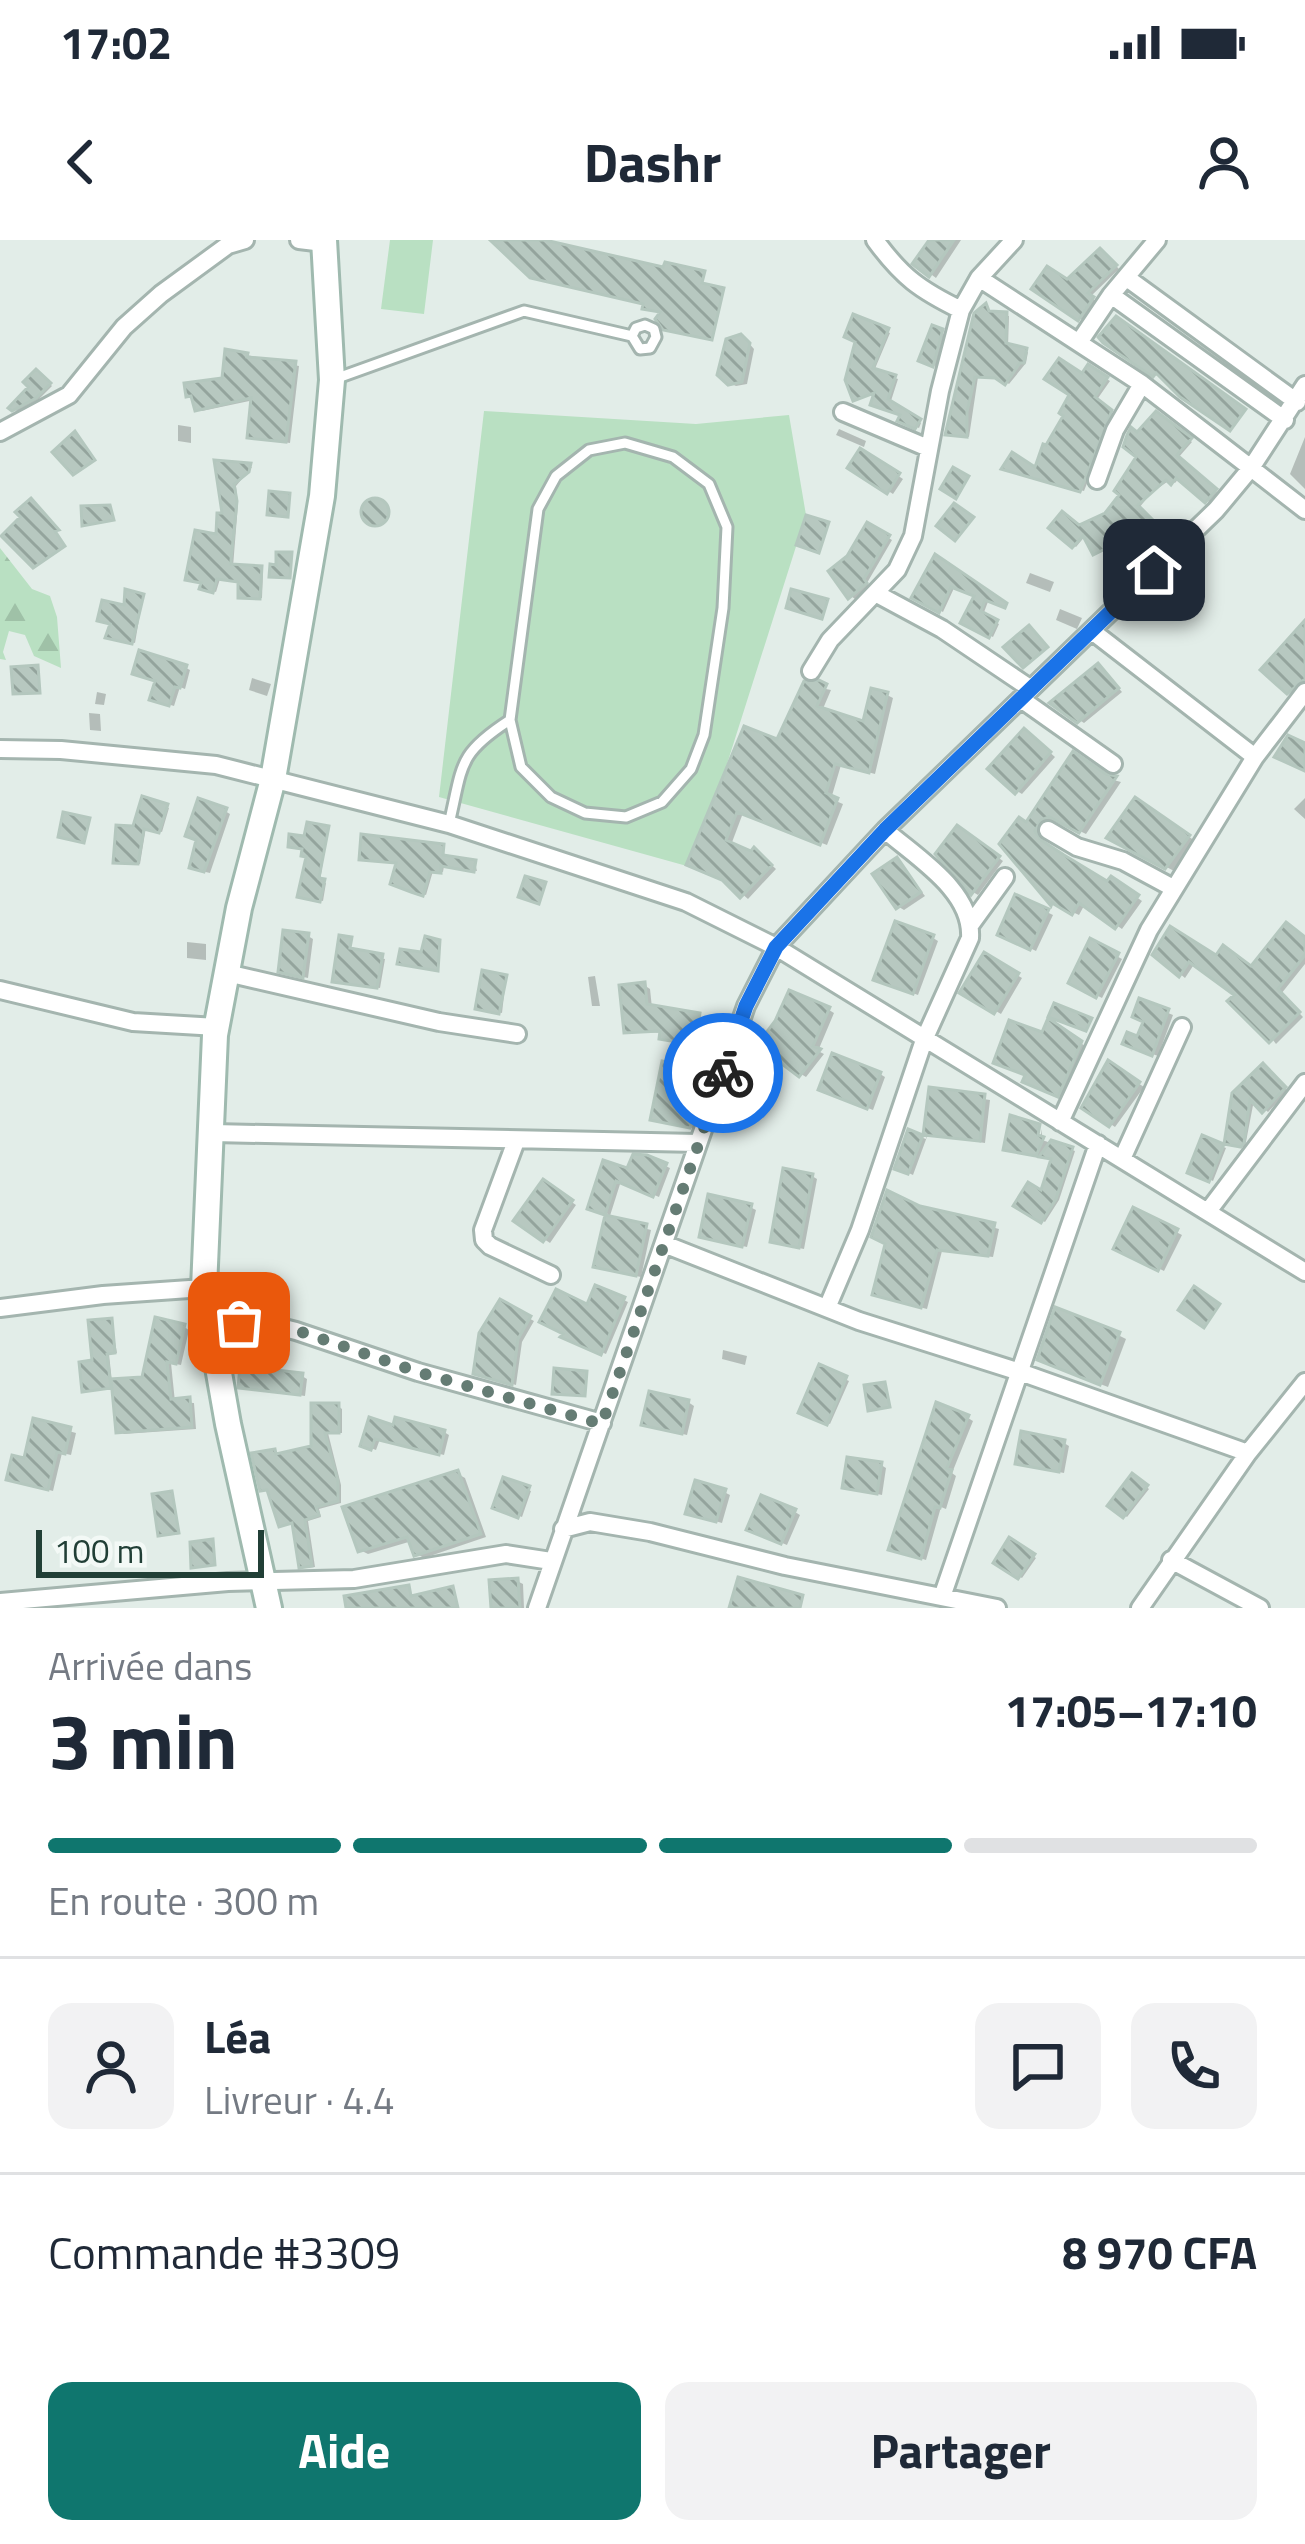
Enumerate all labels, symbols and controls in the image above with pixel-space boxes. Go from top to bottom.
text: 17:02 [60,8,172,76]
text: Dashr [584,121,721,203]
icon: back [48,129,114,195]
icon: person [1191,129,1257,195]
pin [1103,519,1205,621]
icon: home [1121,537,1187,603]
courier [663,1013,783,1133]
icon: bike [690,1040,756,1106]
pin [188,1272,290,1374]
icon: bag [206,1290,272,1356]
scale bar [36,1524,264,1577]
text: 100 m [54,1526,144,1576]
text: Arrivée dans [48,1636,252,1695]
text: 17:05–17:10 [1005,1676,1257,1744]
text: 3 min [48,1681,238,1799]
text: En route · 300 m [48,1871,319,1930]
text: Léa [204,2002,271,2070]
button: person [48,2003,174,2129]
button: chat [975,2003,1101,2129]
button: phone [1131,2003,1257,2129]
text: Livreur · 4.4 [204,2070,395,2129]
text: Commande #3309 [48,2218,400,2286]
text: 8 970 CFA [1062,2218,1257,2286]
button: Aide [48,2382,641,2520]
button: Partager [665,2382,1257,2520]

